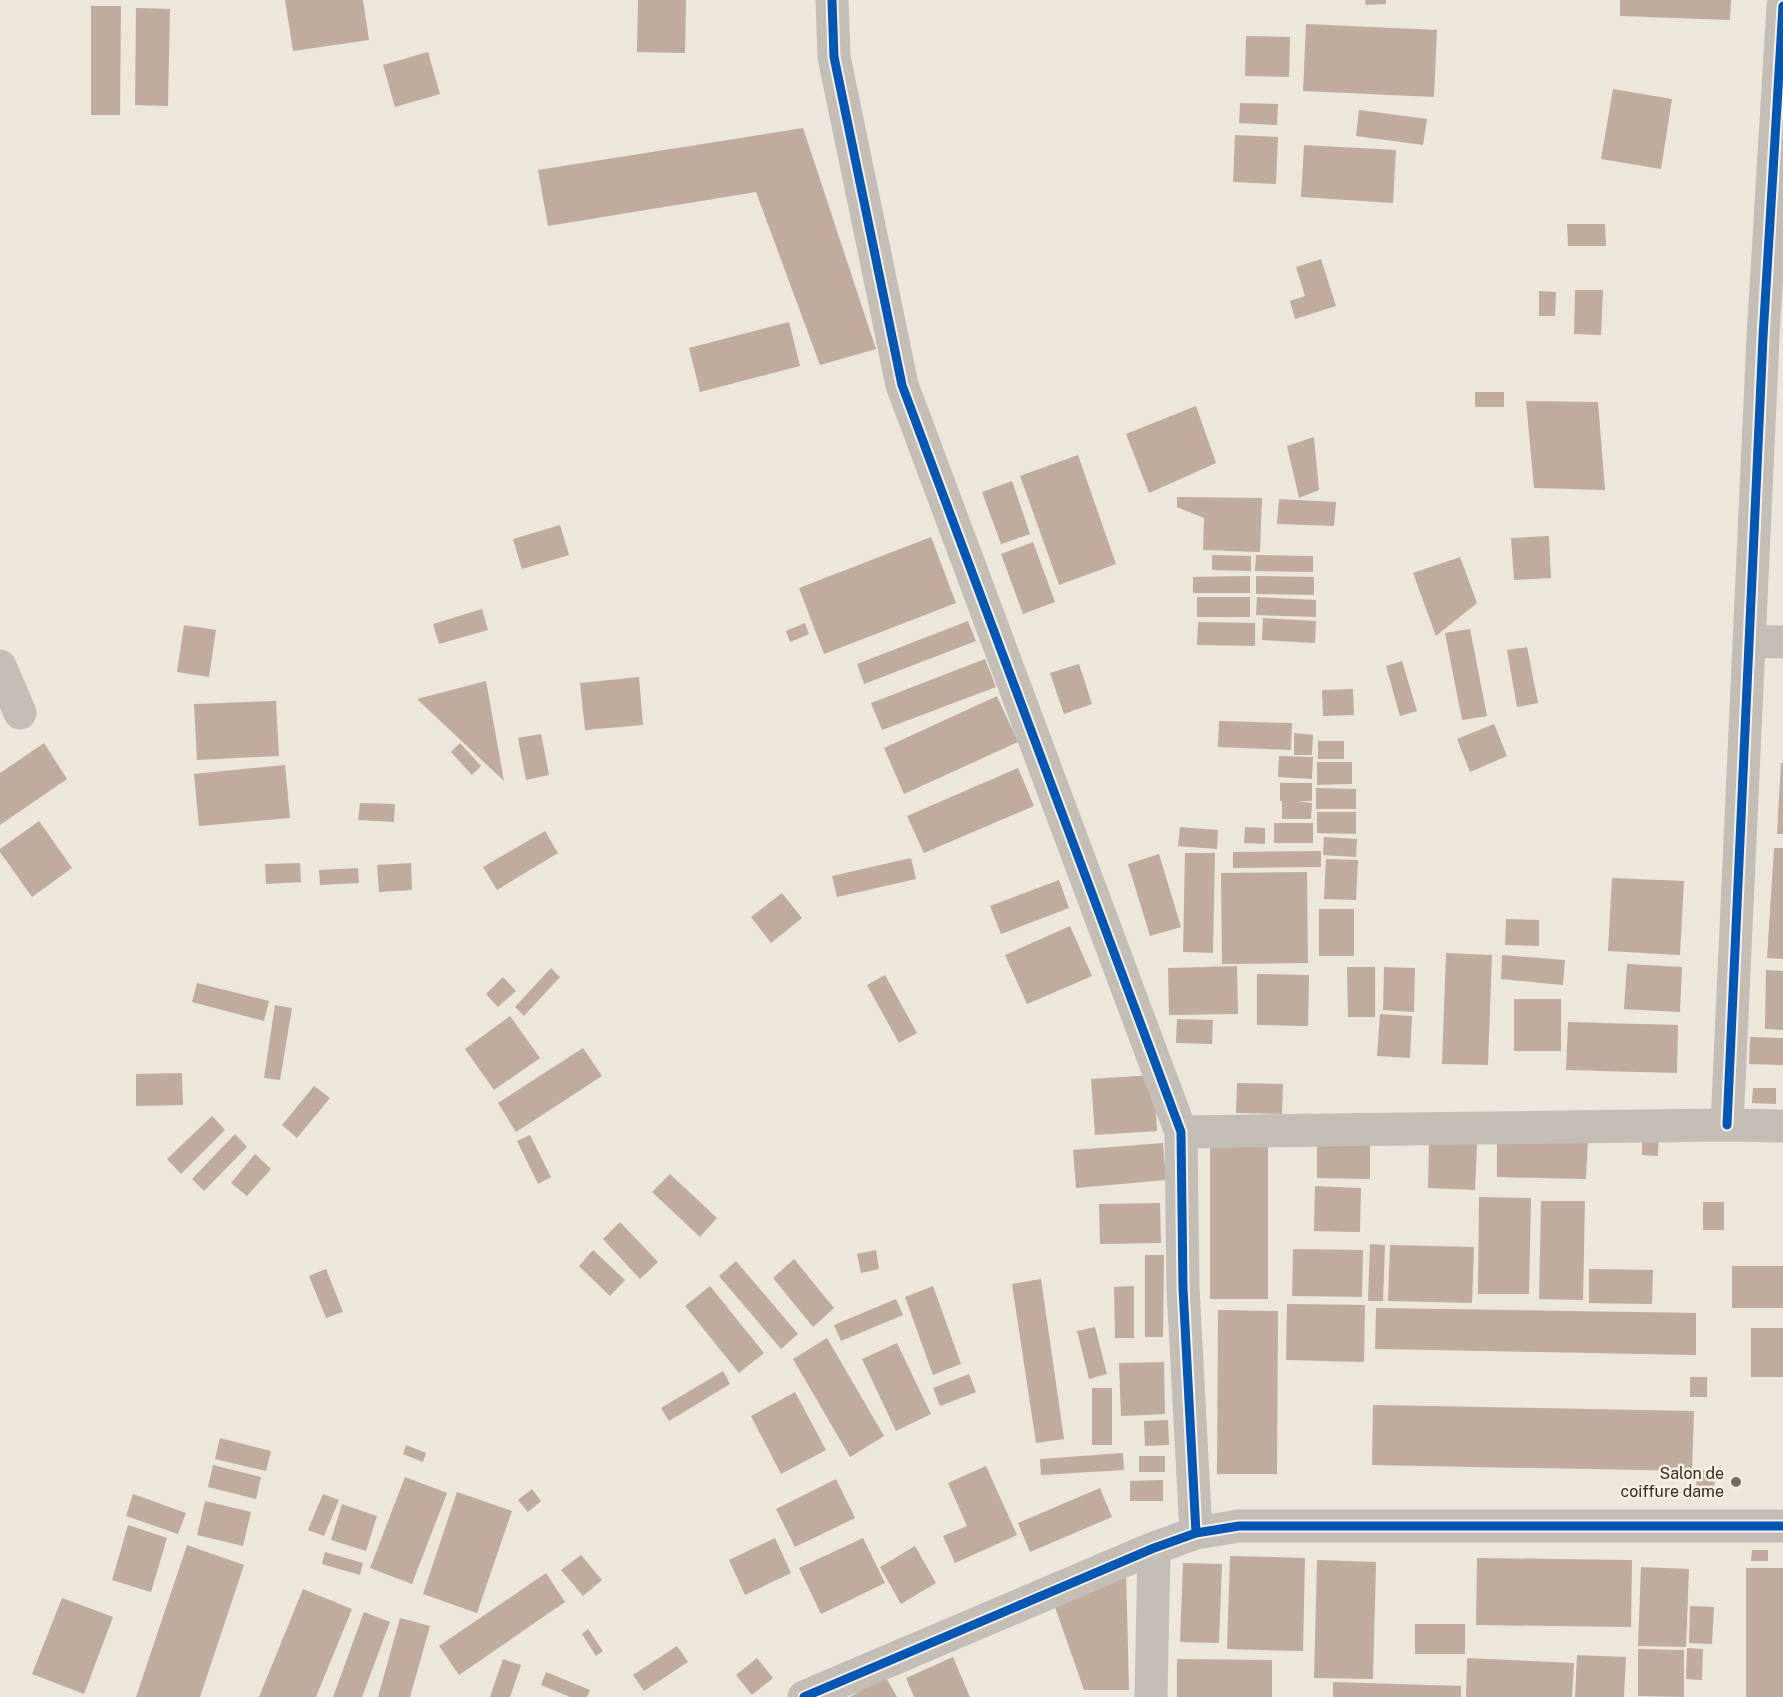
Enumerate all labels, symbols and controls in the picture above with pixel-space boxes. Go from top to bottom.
place label: Salon de coiffure dame [1621,1464,1724,1501]
marker: Salon de coiffure dame [1729,1475,1743,1489]

